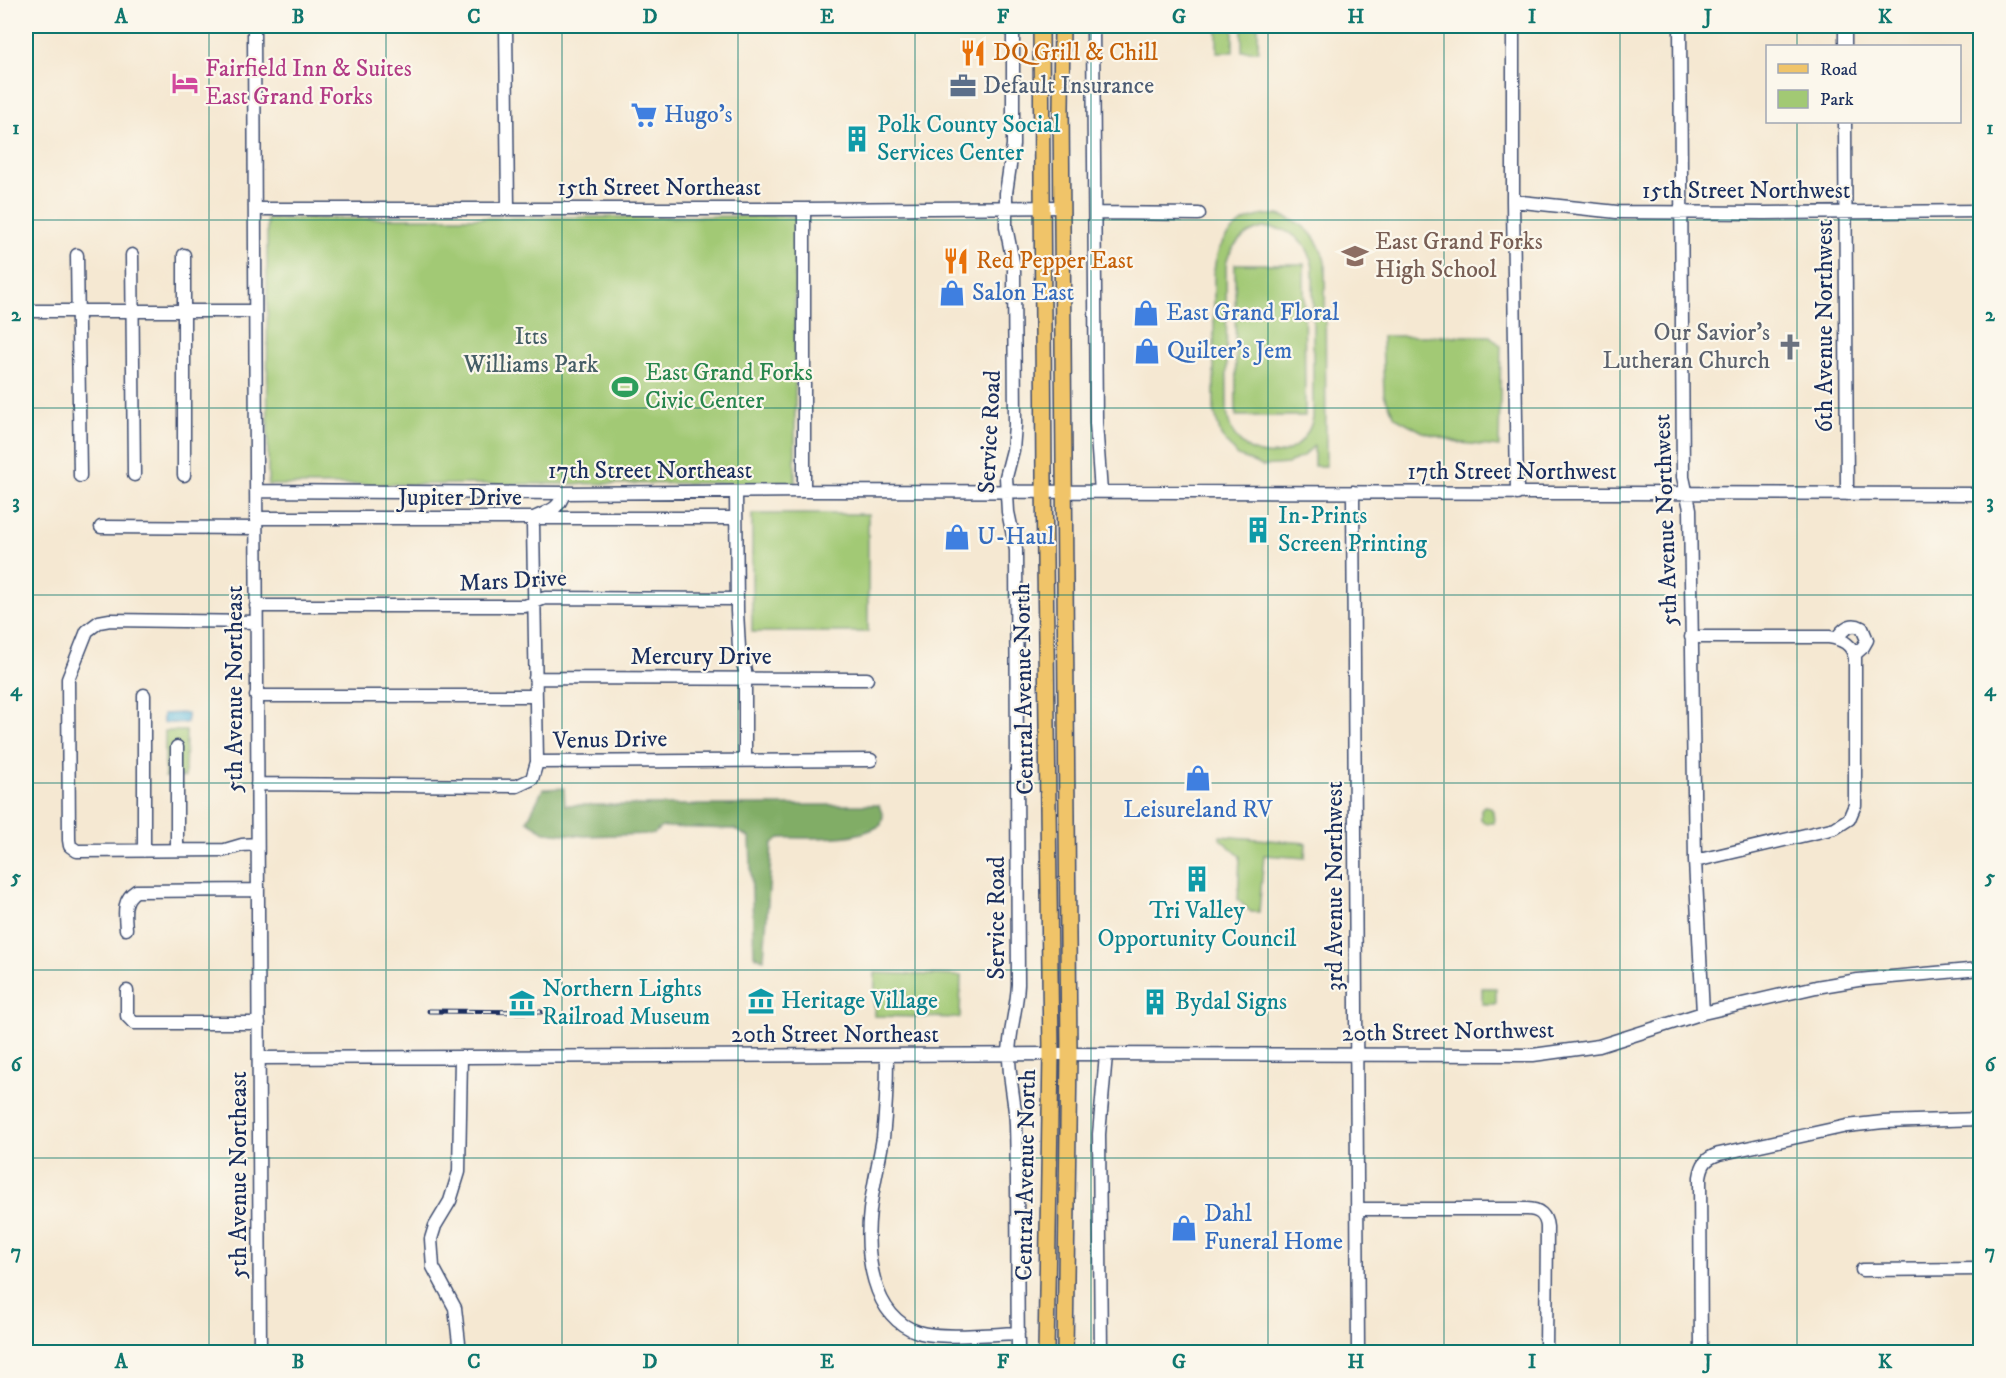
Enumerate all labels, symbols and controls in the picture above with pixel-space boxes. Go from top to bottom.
text: A [114,5,129,30]
text: B [292,5,304,30]
text: C [467,5,481,30]
text: D [643,5,658,30]
text: E [820,5,834,30]
text: F [997,5,1010,30]
text: G [1172,5,1186,30]
text: H [1348,5,1365,30]
text: I [1528,5,1536,30]
text: J [1702,5,1712,30]
text: K [1878,5,1893,30]
restaurant icon: DQ Grill & Chill [958,38,988,68]
place label: DQ Grill & Chill [993,38,1159,68]
legend [1766,45,1961,123]
place label: Fairfield Inn & Suites East Grand Forks [205,54,412,112]
text: Road [1820,59,1857,81]
hotel icon: Fairfield Inn & Suites East Grand Forks [170,68,200,98]
office icon: Default Insurance [948,71,978,101]
place label: Default Insurance [983,71,1154,101]
text: Park [1820,89,1854,111]
supermarket icon: Hugo's [629,100,659,130]
place label: Hugo's [664,100,733,130]
place label: Polk County Social Services Center [877,110,1061,168]
text: 1 [12,116,20,141]
text: 1 [1986,116,1994,141]
building icon: Polk County Social Services Center [842,124,872,154]
street label: 15th Street Northeast [557,173,761,203]
street label: 15th Street Northwest [1642,176,1851,206]
street label: 6th Avenue Northwest [1810,219,1840,433]
place label: East Grand Forks High School [1375,227,1543,285]
school or university icon: East Grand Forks High School [1340,241,1370,271]
restaurant icon: Red Pepper East [941,246,971,276]
place label: Red Pepper East [976,246,1134,276]
shop icon: Salon East [937,278,967,308]
place label: Salon East [972,278,1074,308]
shop icon: East Grand Floral [1131,298,1161,328]
place label: East Grand Floral [1166,298,1340,328]
text: 2 [11,303,22,328]
text: 2 [1985,303,1996,328]
place label: Our Savior's Lutheran Church [1602,318,1770,376]
park label: Itts Williams Park [463,322,599,380]
church icon: Our Savior's Lutheran Church [1775,332,1805,362]
shop icon: Quilter's Jem [1132,336,1162,366]
place label: Quilter's Jem [1167,336,1292,366]
place label: East Grand Forks Civic Center [645,358,813,416]
street label: Service Road [972,369,1008,495]
sports icon: East Grand Forks Civic Center [610,372,640,402]
street label: 5th Avenue Northwest [1647,413,1685,627]
street label: 17th Street Northeast [548,456,753,486]
street label: 17th Street Northwest [1407,457,1617,487]
street label: Jupiter Drive [396,483,522,513]
text: 3 [12,490,20,515]
text: 3 [1986,490,1994,515]
place label: In-Prints Screen Printing [1278,501,1427,559]
building icon: In-Prints Screen Printing [1243,515,1273,545]
shop icon: U-Haul [942,522,972,552]
place label: U-Haul [977,522,1055,552]
street label: Mars Drive [458,563,568,599]
street label: Central Avenue North [1007,582,1041,795]
street label: 5th Avenue Northeast [220,585,250,793]
street label: Mercury Drive [630,642,772,672]
text: 4 [10,678,23,703]
text: 4 [1984,678,1997,703]
street label: Venus Drive [552,724,668,756]
shop icon: Leisureland RV [1183,763,1213,793]
street label: 3rd Avenue Northwest [1320,781,1350,991]
place label: Leisureland RV [1123,795,1274,825]
street label: Service Road [982,856,1012,980]
building icon: Tri Valley Opportunity Council [1182,864,1212,894]
text: 5 [10,865,21,890]
text: 5 [1984,865,1995,890]
place label: Tri Valley Opportunity Council [1097,896,1297,954]
place label: Northern Lights Railroad Museum [542,974,710,1032]
museum icon: Heritage Village [746,986,776,1016]
place label: Heritage Village [781,986,938,1016]
building icon: Bydal Signs [1140,987,1170,1017]
place label: Bydal Signs [1175,987,1287,1017]
museum icon: Northern Lights Railroad Museum [507,988,537,1018]
street label: 20th Street Northwest [1341,1015,1555,1049]
street label: 20th Street Northeast [731,1020,939,1050]
text: 6 [11,1053,23,1078]
text: 6 [1985,1053,1997,1078]
street label: Central Avenue North [1009,1068,1043,1281]
street label: 5th Avenue Northeast [224,1071,254,1279]
place label: Dahl Funeral Home [1204,1199,1343,1257]
shop icon: Dahl Funeral Home [1169,1213,1199,1243]
text: 7 [11,1240,21,1265]
text: 7 [1985,1240,1995,1265]
text: A [114,1350,129,1375]
text: B [292,1350,304,1375]
text: C [467,1350,481,1375]
text: D [643,1350,658,1375]
text: E [820,1350,834,1375]
text: F [997,1350,1010,1375]
text: G [1172,1350,1186,1375]
text: H [1348,1350,1365,1375]
text: I [1528,1350,1536,1375]
text: J [1702,1350,1712,1375]
text: K [1878,1350,1893,1375]

